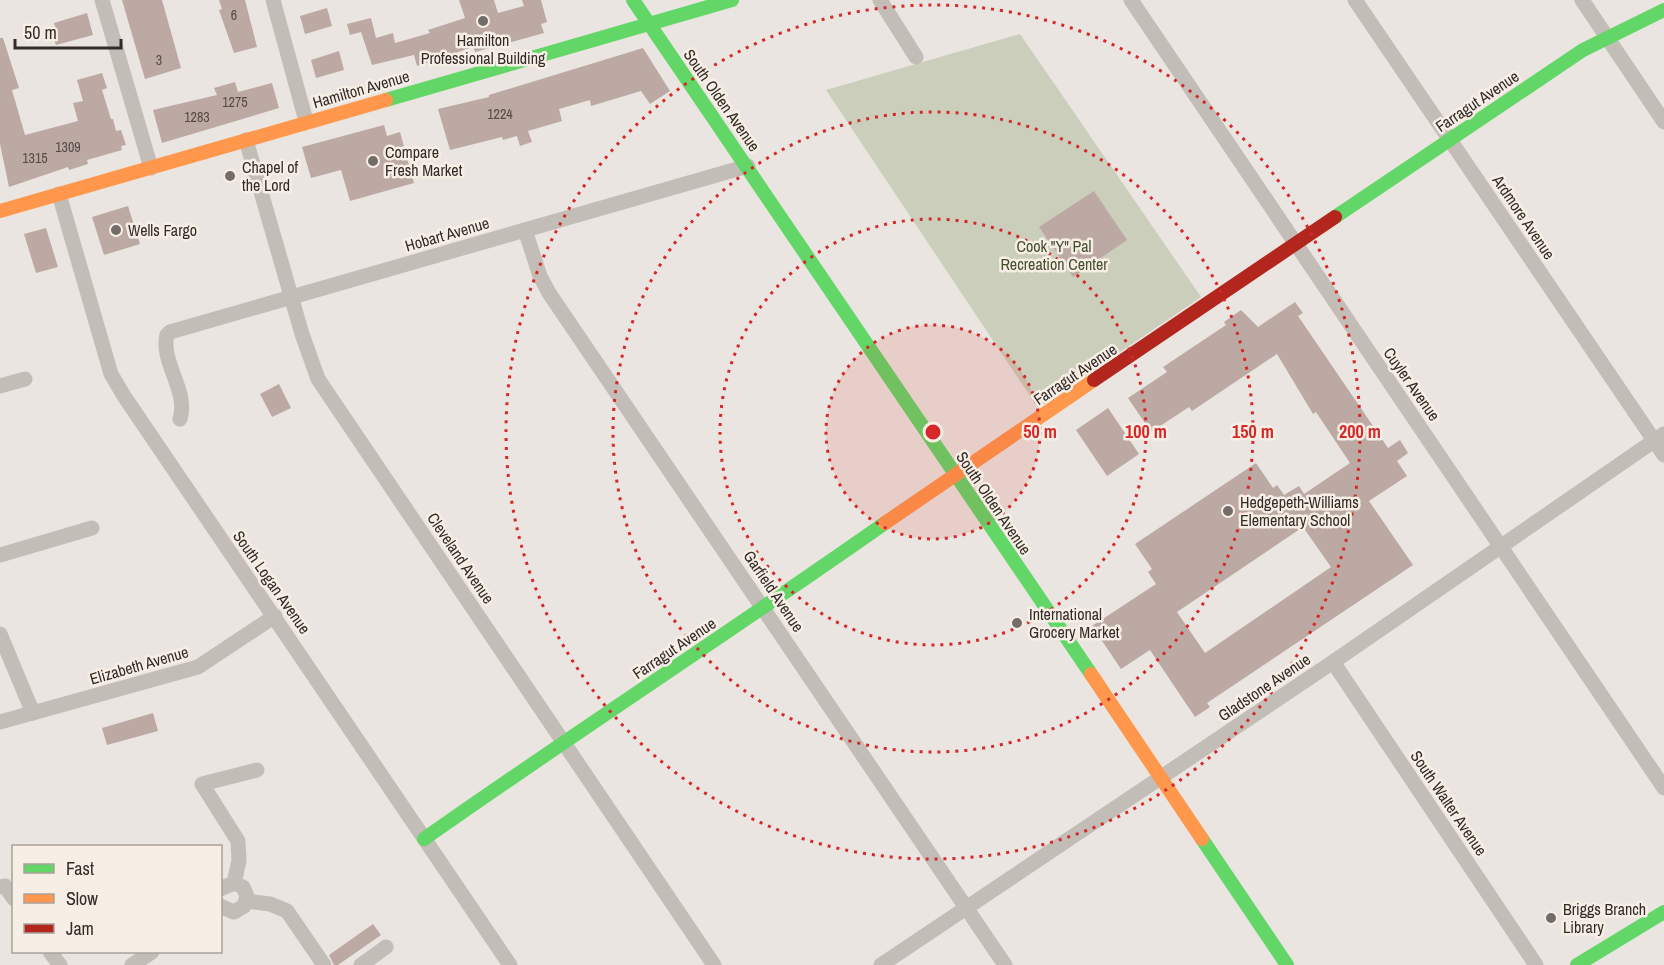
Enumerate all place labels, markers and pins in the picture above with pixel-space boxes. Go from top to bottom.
marker: Hamilton Professional Building [476,14,490,28]
place label: Hamilton Professional Building [421,29,546,69]
place label: Compare Fresh Market [385,141,463,181]
marker: Compare Fresh Market [366,154,380,168]
place label: Chapel of the Lord [242,156,299,196]
marker: Chapel of the Lord [223,169,237,183]
place label: Wells Fargo [128,219,197,241]
marker: Wells Fargo [109,223,123,237]
centre of rings [923,422,943,442]
place label: Hedgepeth-Williams Elementary School [1240,491,1359,531]
marker: Hedgepeth-Williams Elementary School [1221,504,1235,518]
place label: International Grocery Market [1029,603,1120,643]
marker: International Grocery Market [1010,616,1024,630]
place label: Briggs Branch Library [1563,898,1646,938]
marker: Briggs Branch Library [1544,911,1558,925]

